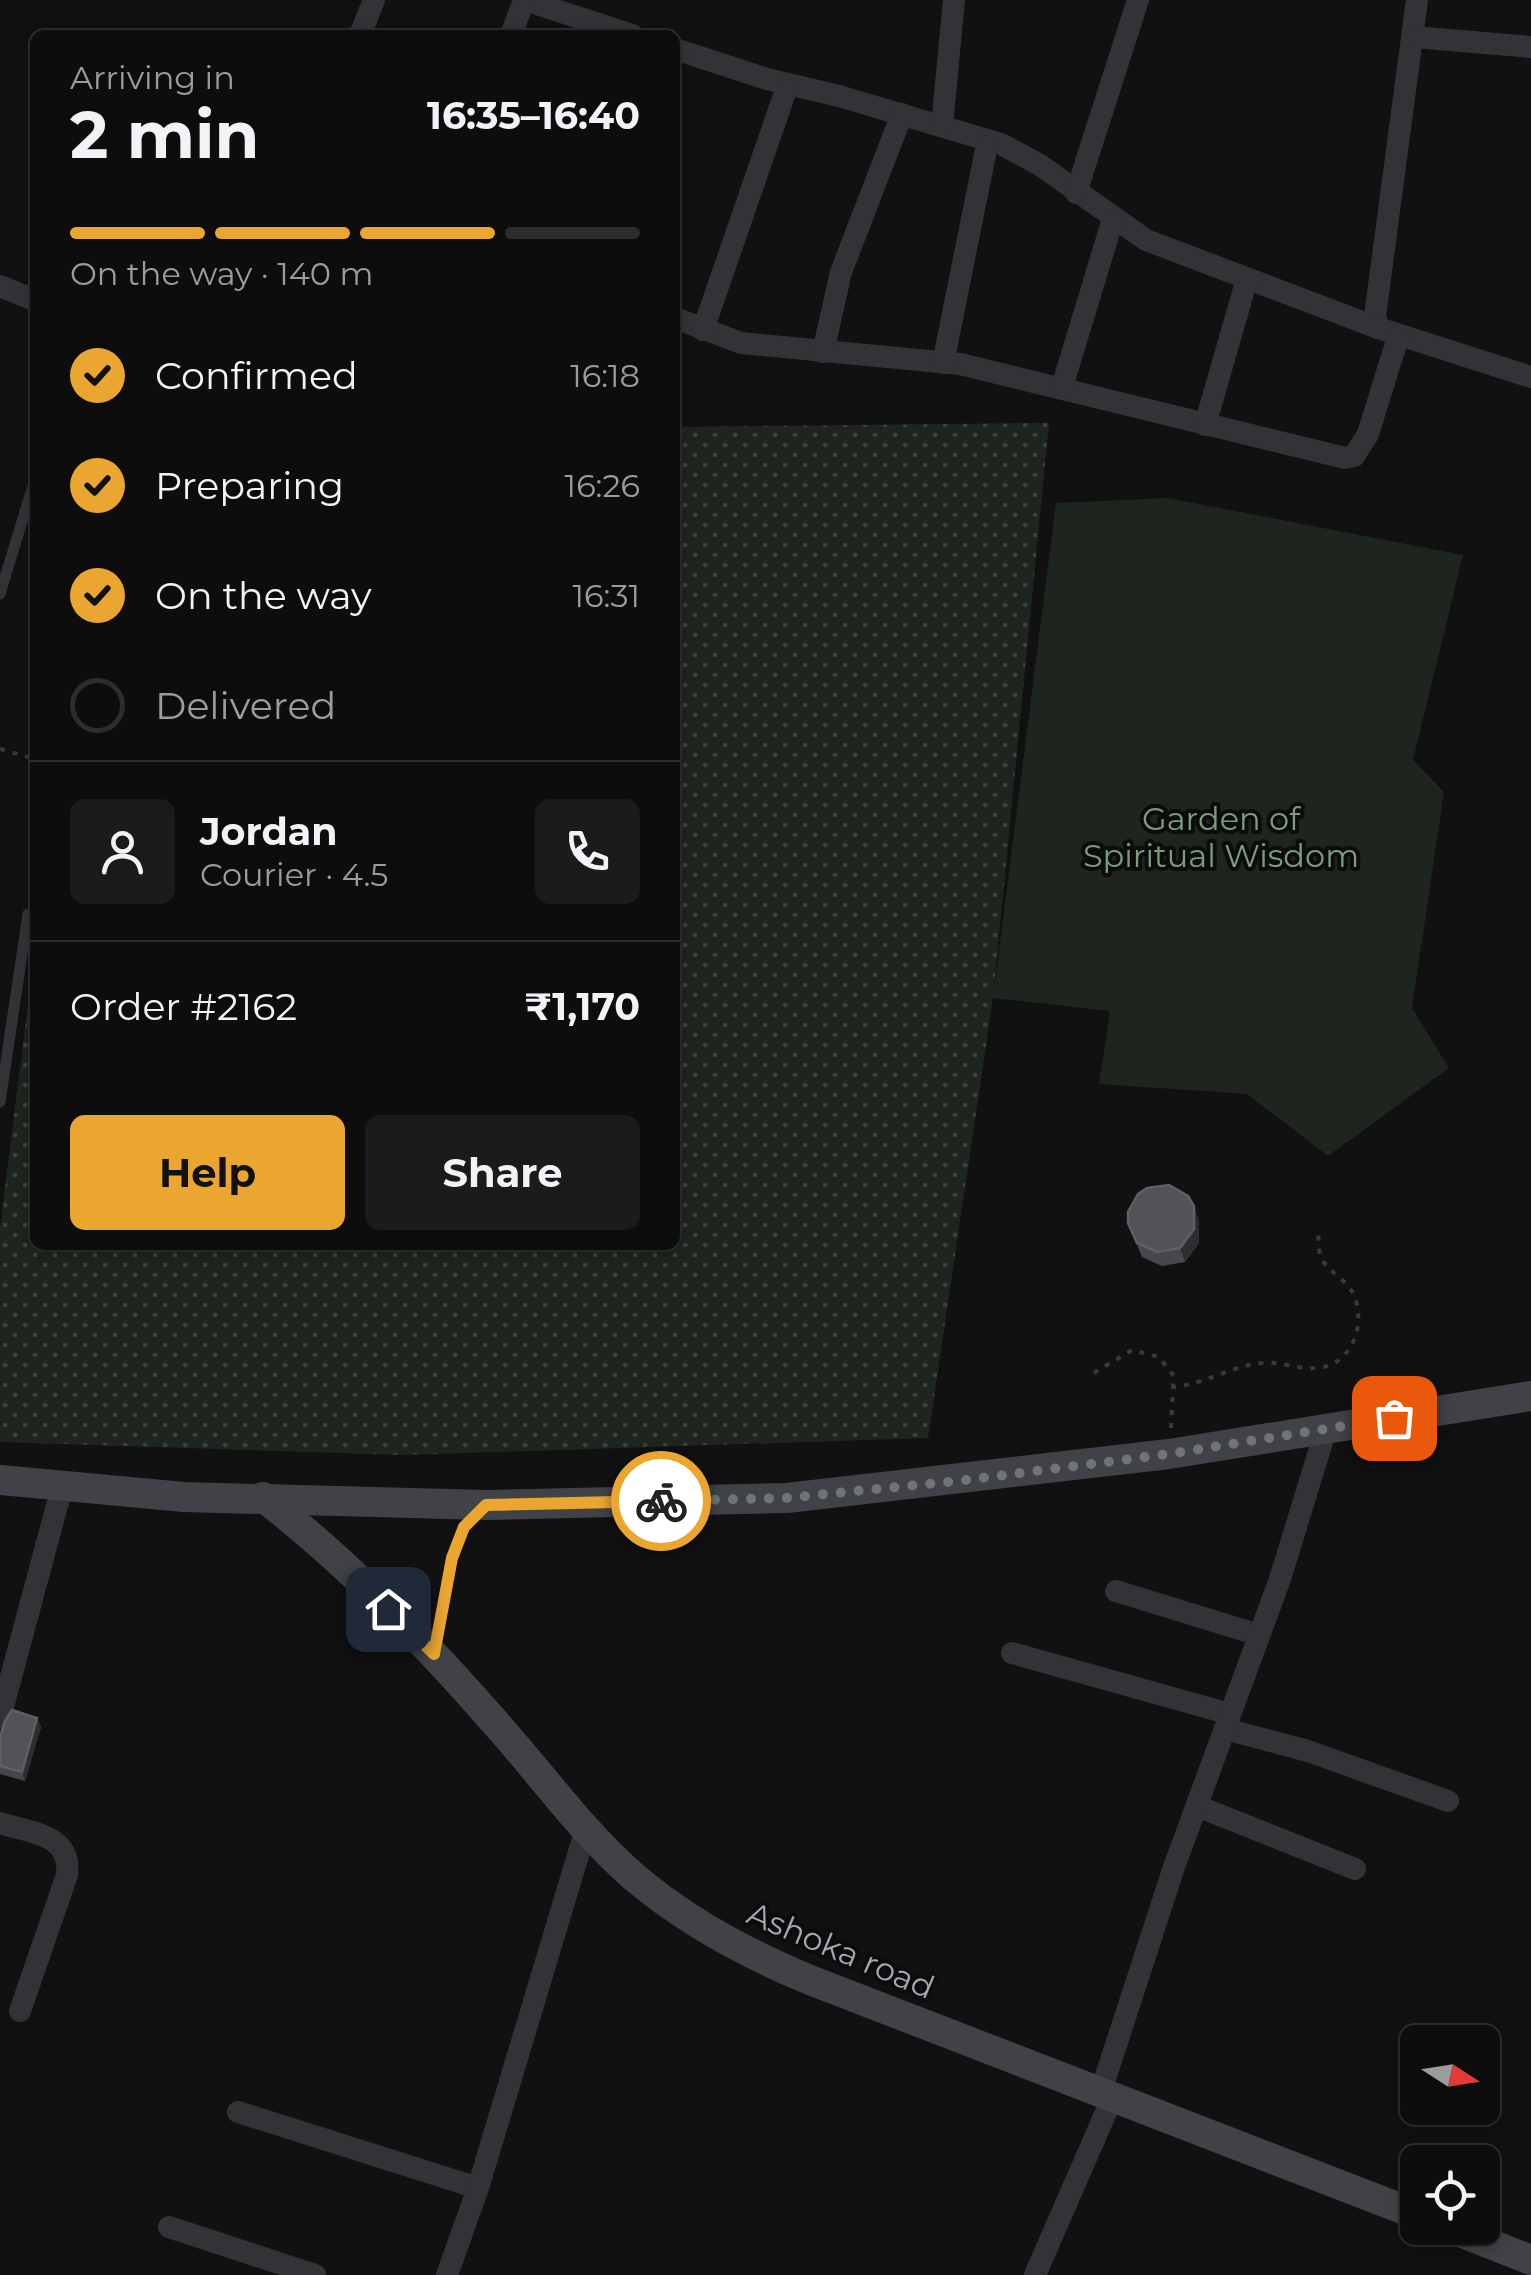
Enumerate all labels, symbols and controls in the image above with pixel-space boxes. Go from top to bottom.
text: Arriving in [70,58,235,97]
text: 16:35–16:40 [427,92,640,139]
text: 2 min [70,95,259,174]
text: On the way · 140 m [70,254,373,293]
icon: check [70,348,125,403]
text: Confirmed [155,352,358,399]
text: 16:18 [570,356,640,395]
icon: check [70,458,125,513]
text: Preparing [155,462,344,509]
text: 16:26 [565,466,640,505]
icon: check [70,568,125,623]
text: On the way [155,572,372,619]
text: 16:31 [573,576,640,615]
text: Delivered [155,682,336,729]
button: person [70,799,175,904]
button: phone [535,799,640,904]
park label: Garden of Spiritual Wisdom [1083,799,1359,875]
text: Jordan [200,808,338,855]
text: Courier · 4.5 [200,855,388,894]
text: Order #2162 [70,983,297,1030]
text: ₹1,170 [525,983,640,1030]
button: Help [70,1115,345,1230]
button: Share [365,1115,640,1230]
pin [1352,1376,1437,1461]
icon: bag [1367,1391,1422,1446]
courier [611,1451,711,1551]
icon: bike [634,1474,689,1529]
pin [346,1567,431,1652]
icon: home [361,1582,416,1637]
street label: Ashoka road [742,1893,940,2007]
north arrow [1400,2025,1500,2125]
map controls [1400,2025,1500,2245]
button: locate [1400,2145,1500,2245]

